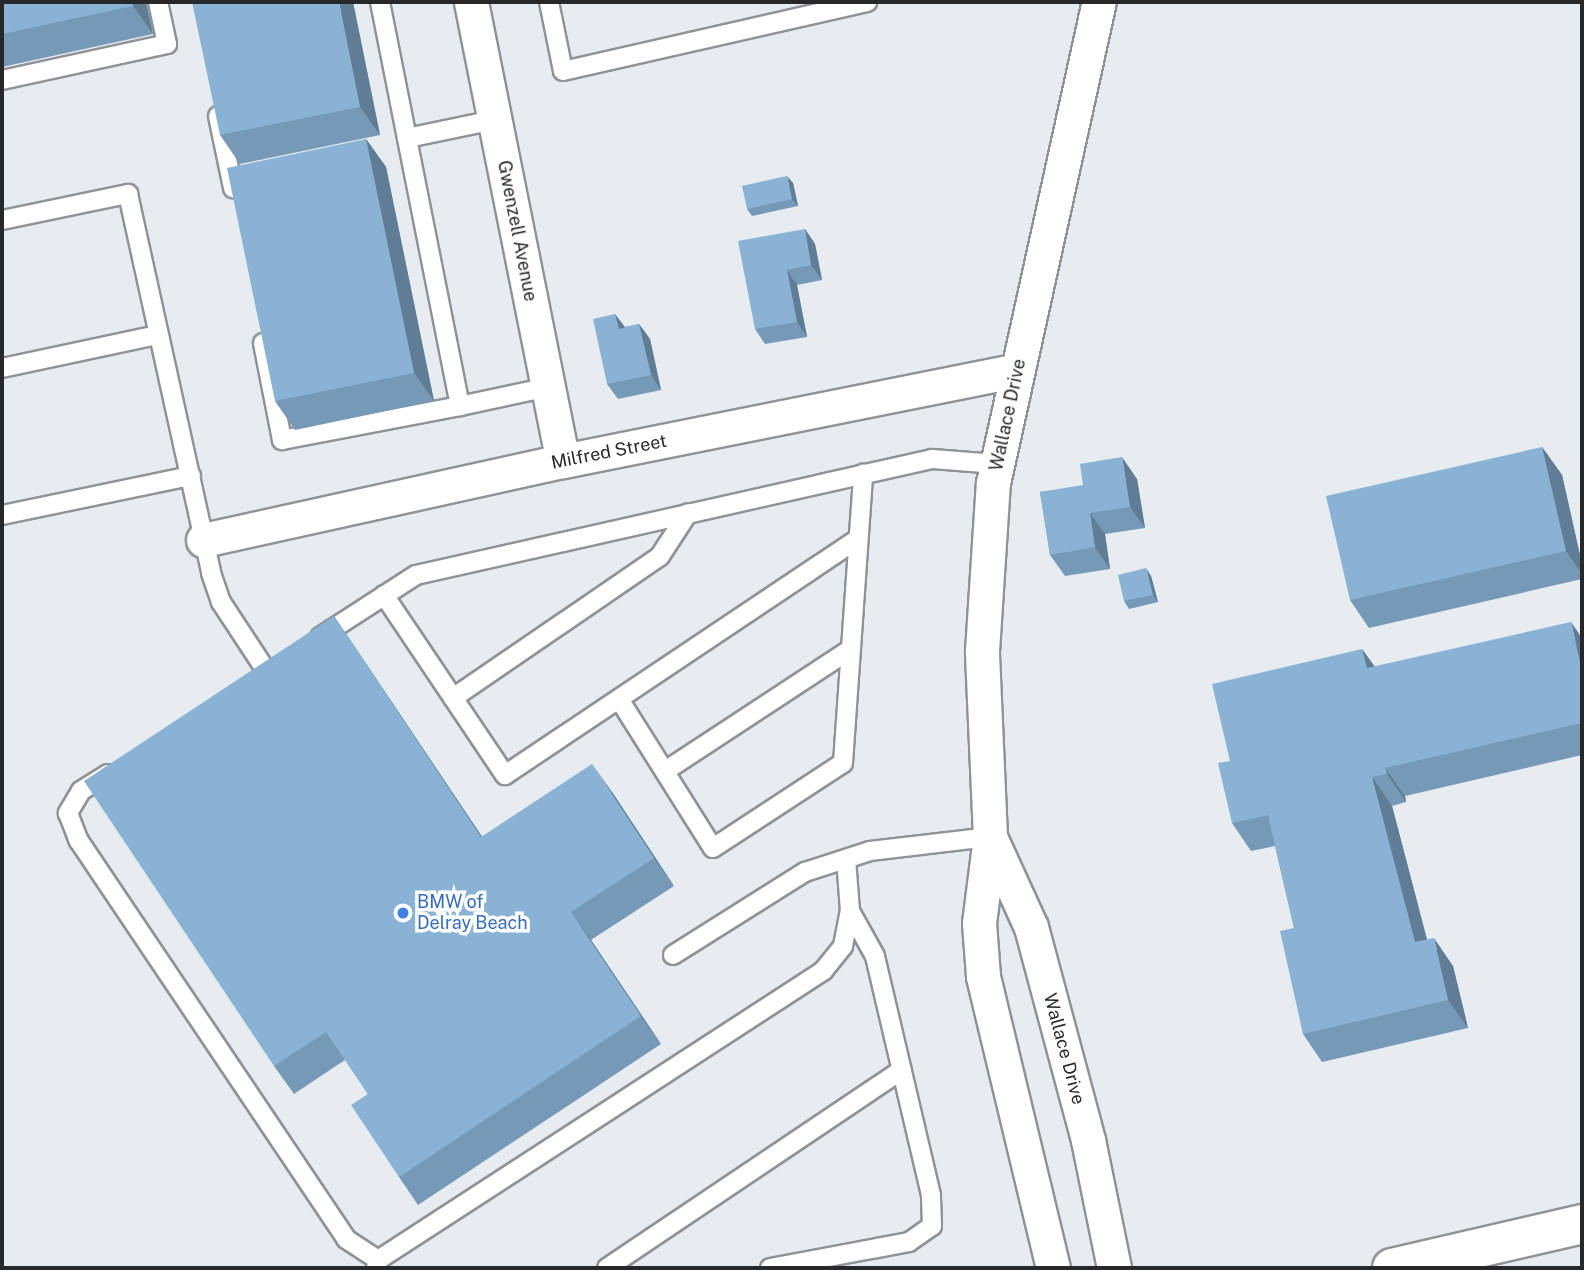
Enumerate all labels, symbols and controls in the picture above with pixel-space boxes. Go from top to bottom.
street label: Gwenzell Avenue [493,159,541,303]
street label: Wallace Drive [986,357,1030,473]
street label: Milfred Street [549,430,669,474]
place label: BMW of Delray Beach [417,892,528,934]
marker: BMW of Delray Beach [395,905,411,921]
street label: Wallace Drive [1039,991,1089,1107]

